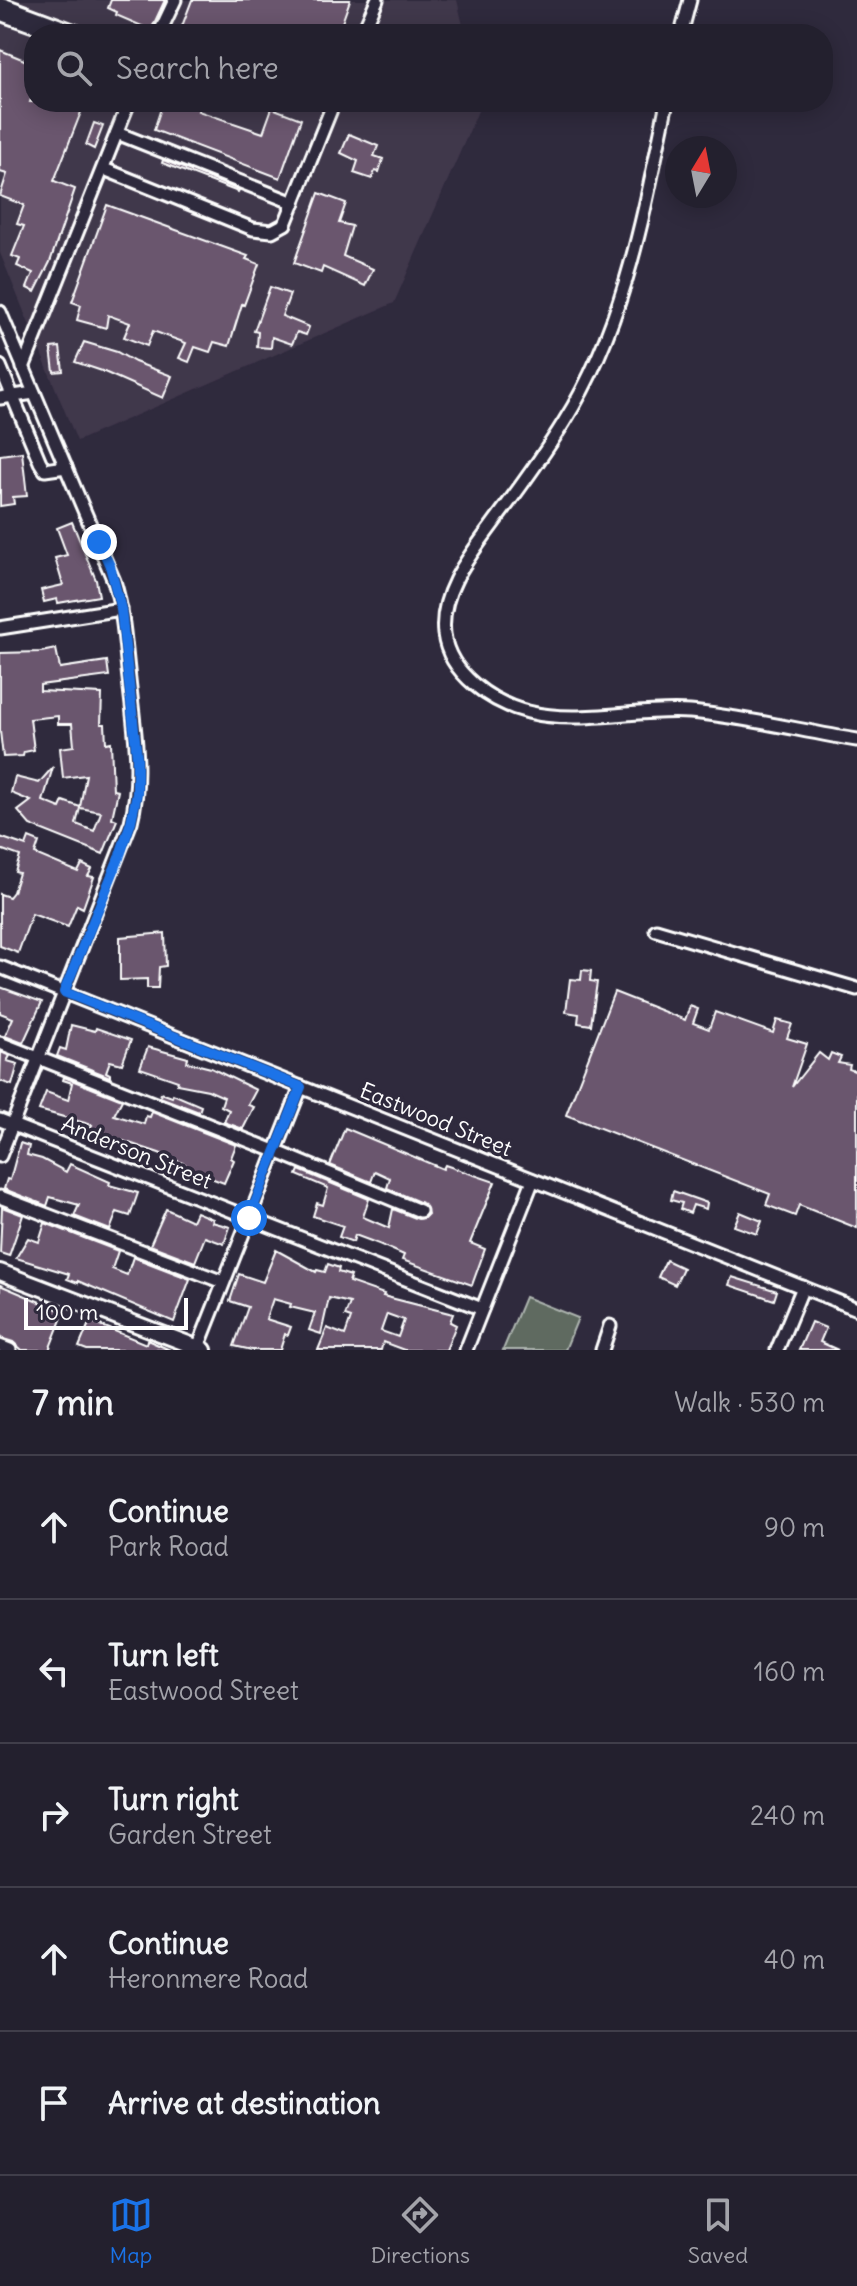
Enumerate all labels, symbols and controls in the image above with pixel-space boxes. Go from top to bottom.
search box [24,24,833,112]
icon: search [52,46,96,90]
text: Search here [116,49,279,87]
north arrow [665,136,737,208]
route end [81,524,117,560]
street label: Eastwood Street [356,1076,516,1162]
street label: Anderson Street [58,1109,216,1195]
route start [231,1200,267,1236]
scale bar [24,1294,188,1330]
text: 100 m [36,1298,98,1326]
text: 7 min [32,1381,114,1424]
text: Walk · 530 m [674,1386,825,1419]
text: Continue [108,1492,229,1530]
icon: ahead [32,1505,76,1549]
text: 90 m [764,1511,825,1544]
text: Park Road [108,1530,229,1563]
text: Turn left [108,1636,219,1674]
icon: left [32,1649,76,1693]
text: 160 m [754,1655,825,1688]
text: Eastwood Street [108,1674,299,1707]
text: Turn right [108,1780,239,1818]
icon: right [32,1793,76,1837]
text: 240 m [750,1799,825,1832]
text: Garden Street [108,1818,272,1851]
text: Continue [108,1924,229,1962]
icon: ahead [32,1937,76,1981]
text: 40 m [764,1943,825,1976]
text: Heronmere Road [108,1962,308,1995]
icon: arrive [32,2081,76,2125]
text: Arrive at destination [108,2084,380,2122]
tab: Map [109,2193,153,2269]
tab: Directions [371,2193,470,2269]
tab: Saved [688,2193,748,2269]

